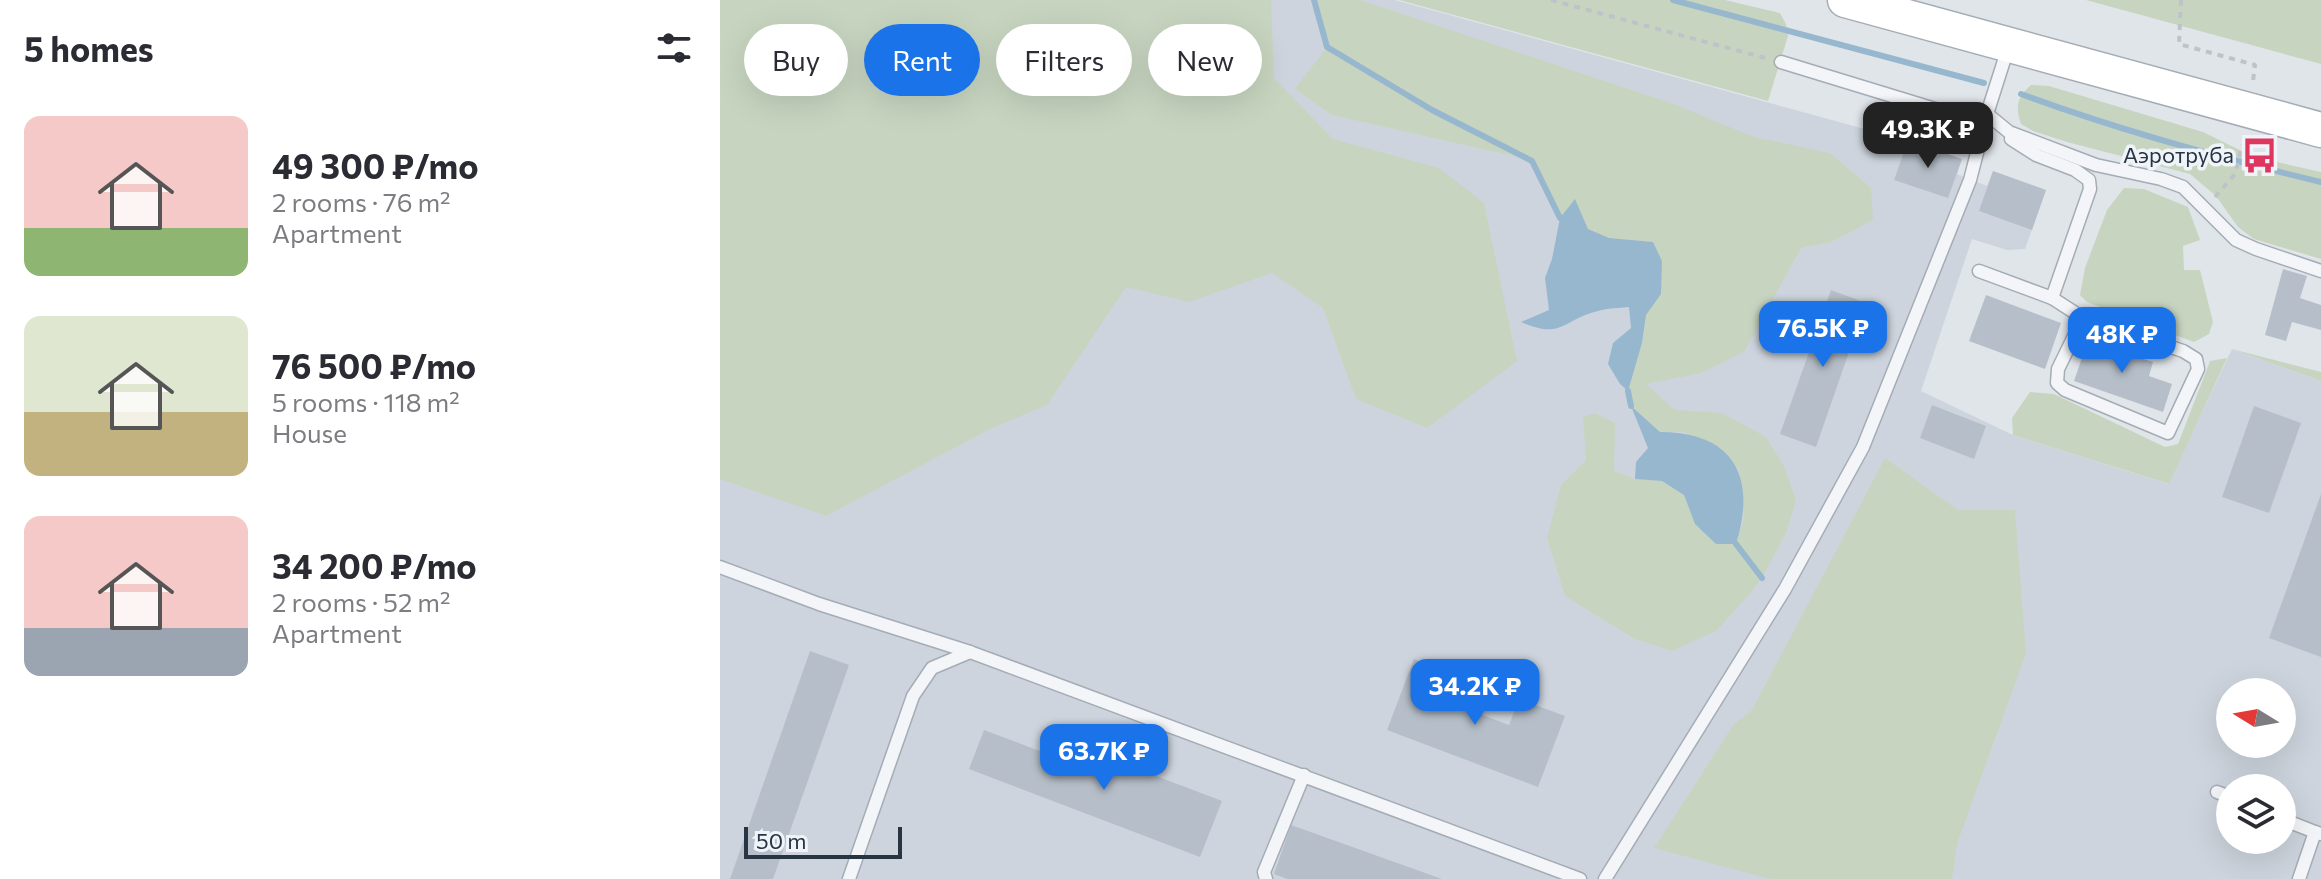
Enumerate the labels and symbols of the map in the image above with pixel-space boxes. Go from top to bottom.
pin: 49.3K ₽ [1854,102,2002,170]
bus stop icon: Аэротруба [2241,136,2279,174]
place label: Аэротруба [2123,141,2234,168]
pin: 76.5K ₽ [1749,301,1897,369]
pin: 48K ₽ [2066,307,2178,375]
pin: 34.2K ₽ [1401,659,1549,727]
north arrow [2216,678,2296,758]
pin: 63.7K ₽ [1030,724,1178,792]
scale bar [744,823,902,859]

